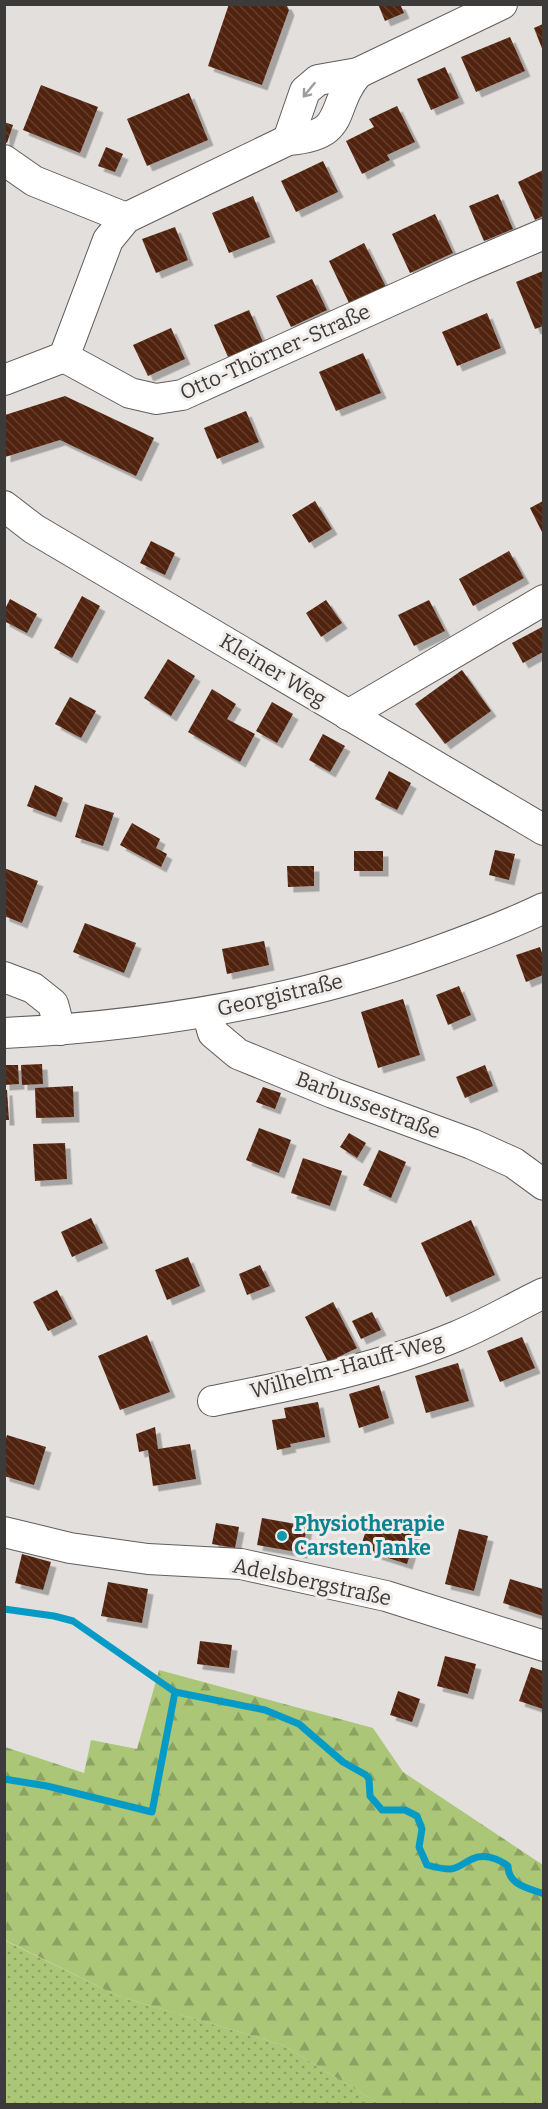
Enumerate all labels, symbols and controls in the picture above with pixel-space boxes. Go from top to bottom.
one-way arrow [303,82,316,98]
street label: Otto-Thörner-Straße [176,298,374,406]
street label: Kleiner Weg [215,628,331,712]
street label: Georgistraße [215,968,345,1022]
street label: Barbussestraße [292,1065,444,1145]
street label: Wilhelm-Hauff-Weg [247,1328,447,1404]
place label: Physiotherapie Carsten Janke [294,1511,445,1561]
marker: Physiotherapie Carsten Janke [275,1529,289,1543]
street label: Adelsbergstraße [230,1553,394,1611]

